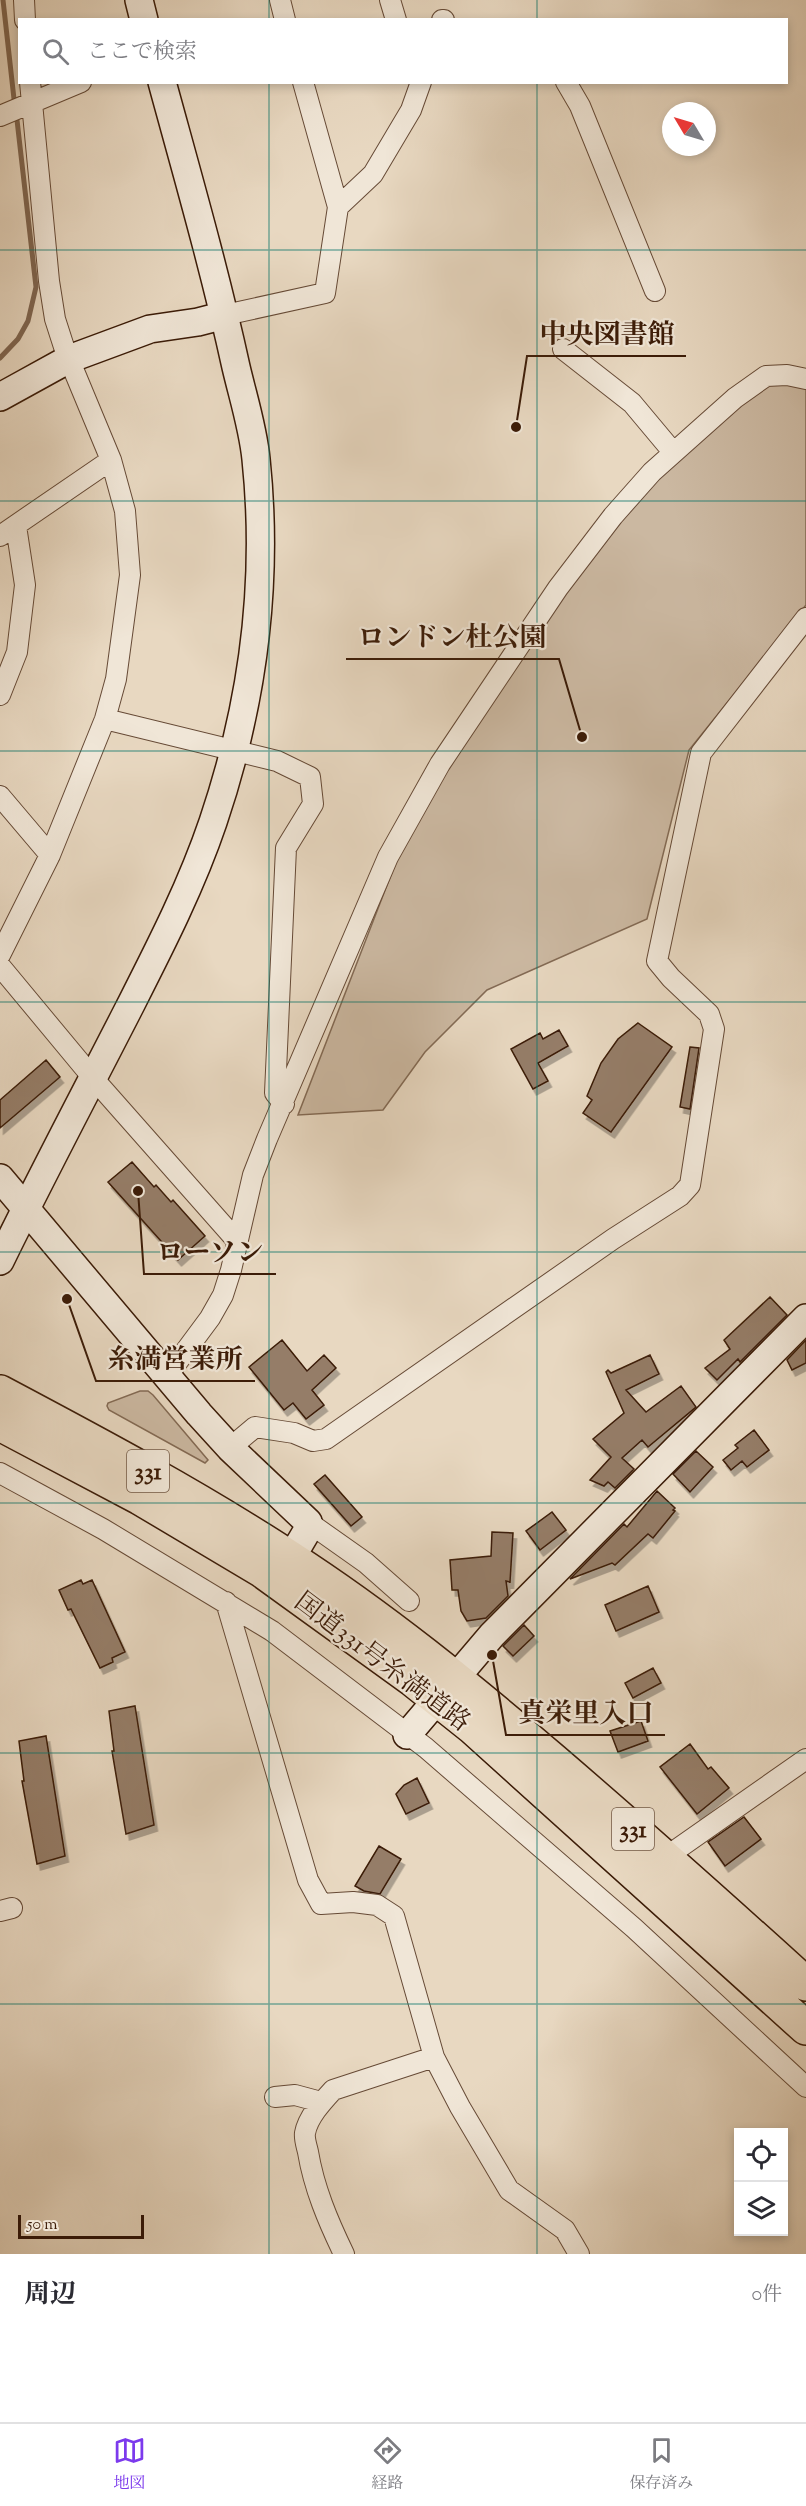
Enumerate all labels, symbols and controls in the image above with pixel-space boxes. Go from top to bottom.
search box [18,18,788,84]
icon: search [39,35,72,68]
text: ここで検索 [87,37,197,69]
north arrow [662,102,716,156]
callout: 中央図書館 [527,311,686,356]
text: 中央図書館 [540,317,675,356]
callout: ロンドン杜公園 [346,614,559,659]
text: ロンドン杜公園 [358,620,547,659]
callout: ローソン [144,1229,276,1274]
text: ローソン [157,1235,263,1274]
callout: 糸満営業所 [96,1336,255,1381]
text: 糸満営業所 [108,1342,243,1381]
road number: 331 [127,1450,169,1492]
street label: 国道331号糸満道路 [286,1584,477,1742]
callout: 真栄里入口 [506,1690,665,1735]
text: 真栄里入口 [519,1696,654,1735]
road number: 331 [612,1808,654,1850]
map controls [734,2128,788,2236]
button: locate [734,2128,788,2182]
button: layers [734,2182,788,2236]
scale bar [18,2212,144,2240]
text: 50 m [27,2214,58,2237]
text: 周辺 [24,2277,76,2314]
text: 0件 [751,2281,782,2310]
tab: 地図 [113,2434,146,2496]
tab: 経路 [371,2434,404,2496]
tab: 保存済み [629,2434,693,2496]

